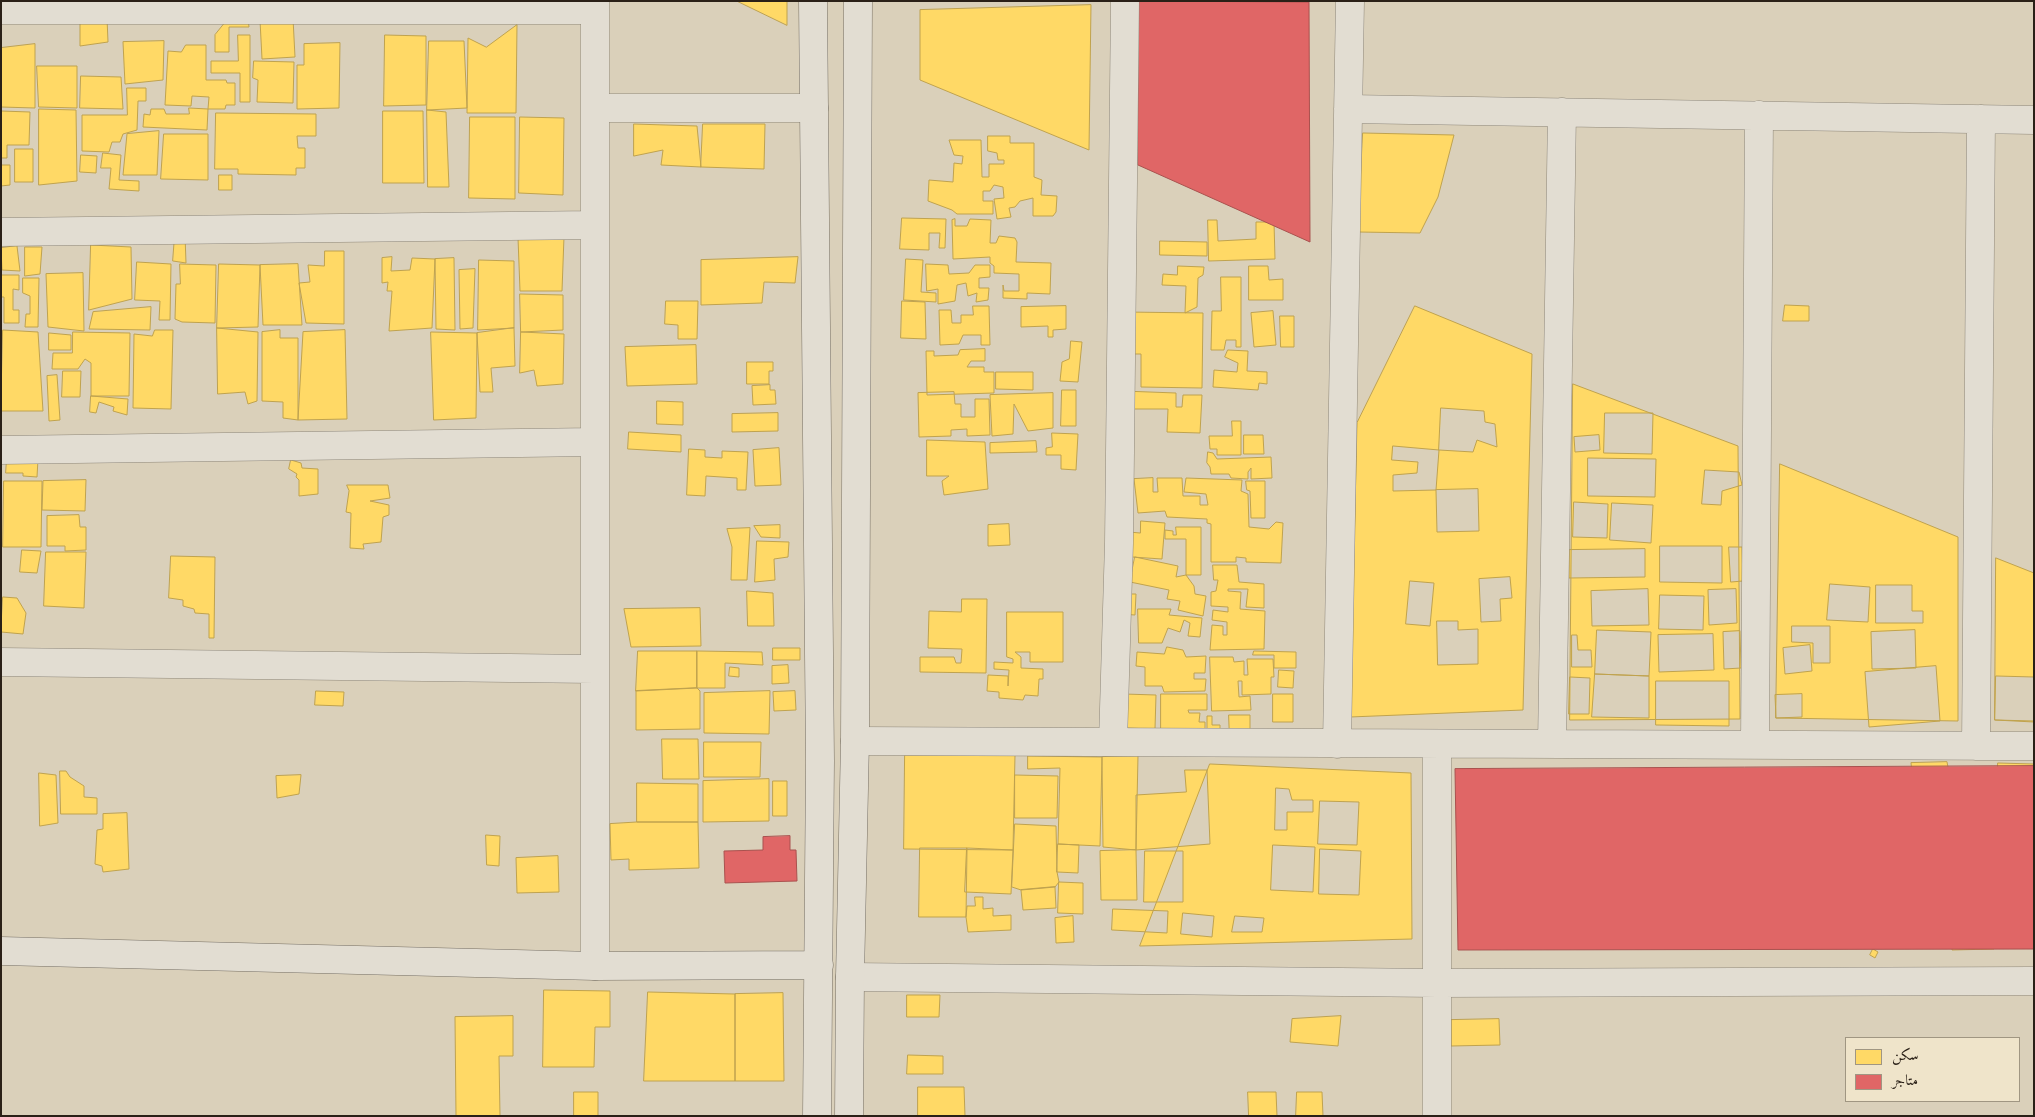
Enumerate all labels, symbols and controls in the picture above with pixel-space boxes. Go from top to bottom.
legend [1845,1037,2020,1102]
text: سكن [1892,1046,1919,1064]
text: متاجر [1892,1071,1918,1089]

